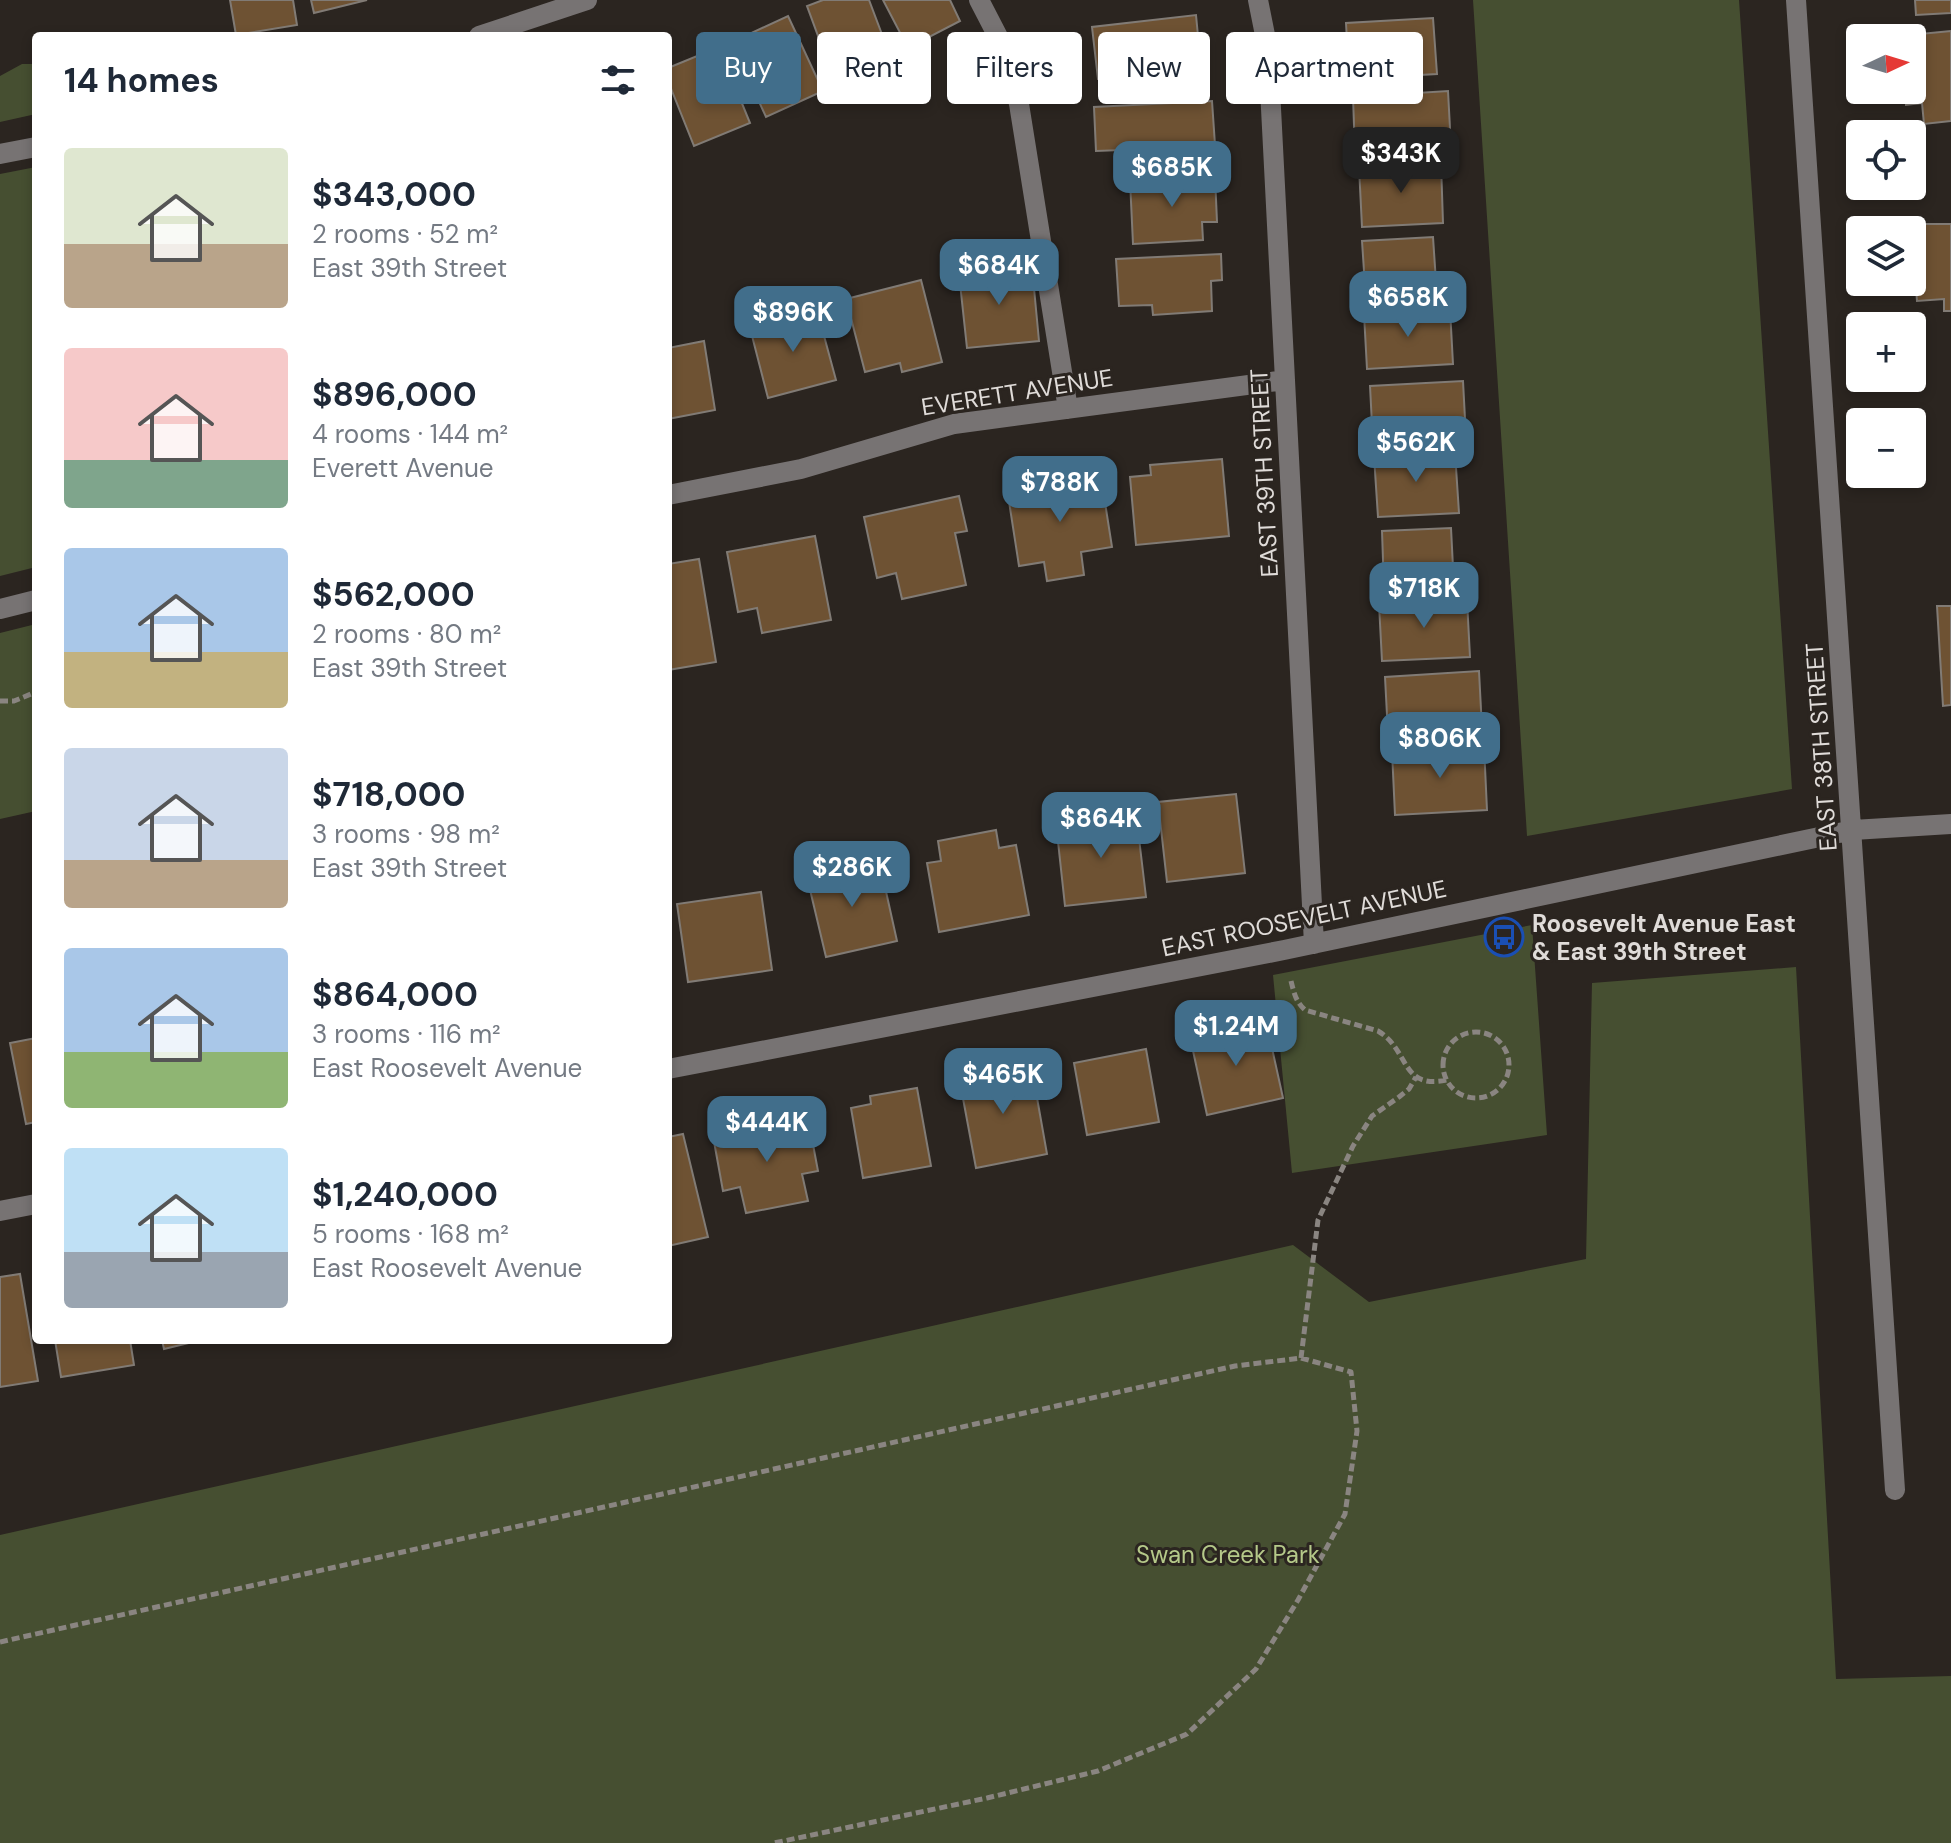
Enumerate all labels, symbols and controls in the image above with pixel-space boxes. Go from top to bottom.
north arrow [1846,24,1926,104]
map controls [1846,24,1926,488]
chip: Buy [696,32,801,104]
chip: Rent [817,32,931,104]
chip: Filters [947,32,1082,104]
chip: New [1098,32,1210,104]
chip: Apartment [1226,32,1423,104]
text: 14 homes [64,58,219,103]
icon: filters [596,58,640,102]
button: locate [1846,120,1926,200]
pin: $343K [1345,127,1457,195]
text: $343K [1361,136,1441,170]
pin: $685K [1116,141,1228,209]
text: $685K [1131,150,1213,184]
text: $343,000 [312,172,476,217]
icon: home [128,180,224,276]
button: layers [1846,216,1926,296]
text: 2 rooms · 52 m² [312,217,498,251]
pin: $684K [943,239,1055,307]
text: $684K [958,248,1040,282]
text: East 39th Street [312,251,507,285]
pin: $658K [1352,271,1464,339]
text: $658K [1367,280,1449,314]
pin: $896K [737,286,849,354]
text: $896K [752,295,834,329]
button: + [1846,312,1926,392]
street label: EVERETT AVENUE [919,362,1115,422]
street label: EAST 39TH STREET [1243,368,1285,578]
text: $896,000 [312,372,477,417]
icon: home [128,380,224,476]
button: − [1846,408,1926,488]
pin: $562K [1360,416,1472,484]
text: 4 rooms · 144 m² [312,417,508,451]
text: $562K [1376,425,1456,459]
text: Everett Avenue [312,451,494,485]
pin: $788K [1004,456,1116,524]
text: $788K [1020,465,1100,499]
pin: $718K [1368,562,1480,630]
text: $718K [1387,571,1461,605]
text: $562,000 [312,572,475,617]
icon: home [128,580,224,676]
text: 2 rooms · 80 m² [312,617,501,651]
street label: EAST 38TH STREET [1798,642,1844,852]
text: East 39th Street [312,651,507,685]
pin: $806K [1384,712,1496,780]
text: $806K [1398,721,1482,755]
text: $718,000 [312,772,466,817]
icon: home [128,780,224,876]
pin: $864K [1045,792,1157,860]
text: $864K [1060,801,1142,835]
text: 3 rooms · 98 m² [312,817,500,851]
pin: $286K [796,841,908,909]
text: $286K [812,850,892,884]
text: East 39th Street [312,851,507,885]
street label: EAST ROOSEVELT AVENUE [1159,873,1449,963]
place label: Roosevelt Avenue East & East 39th Street [1532,908,1796,967]
bus stop icon: Roosevelt Avenue East & East 39th Street [1483,916,1525,958]
text: $864,000 [312,972,478,1017]
icon: home [128,980,224,1076]
pin: $1.24M [1171,1000,1301,1068]
text: $1.24M [1193,1009,1279,1043]
text: 3 rooms · 116 m² [312,1017,501,1051]
pin: $465K [947,1048,1059,1116]
text: East Roosevelt Avenue [312,1051,582,1085]
text: $465K [962,1057,1044,1091]
pin: $444K [711,1096,823,1164]
text: $444K [725,1105,809,1139]
text: $1,240,000 [312,1172,498,1217]
icon: home [128,1180,224,1276]
text: 5 rooms · 168 m² [312,1217,509,1251]
text: East Roosevelt Avenue [312,1251,582,1285]
park label: Swan Creek Park [1136,1539,1320,1570]

